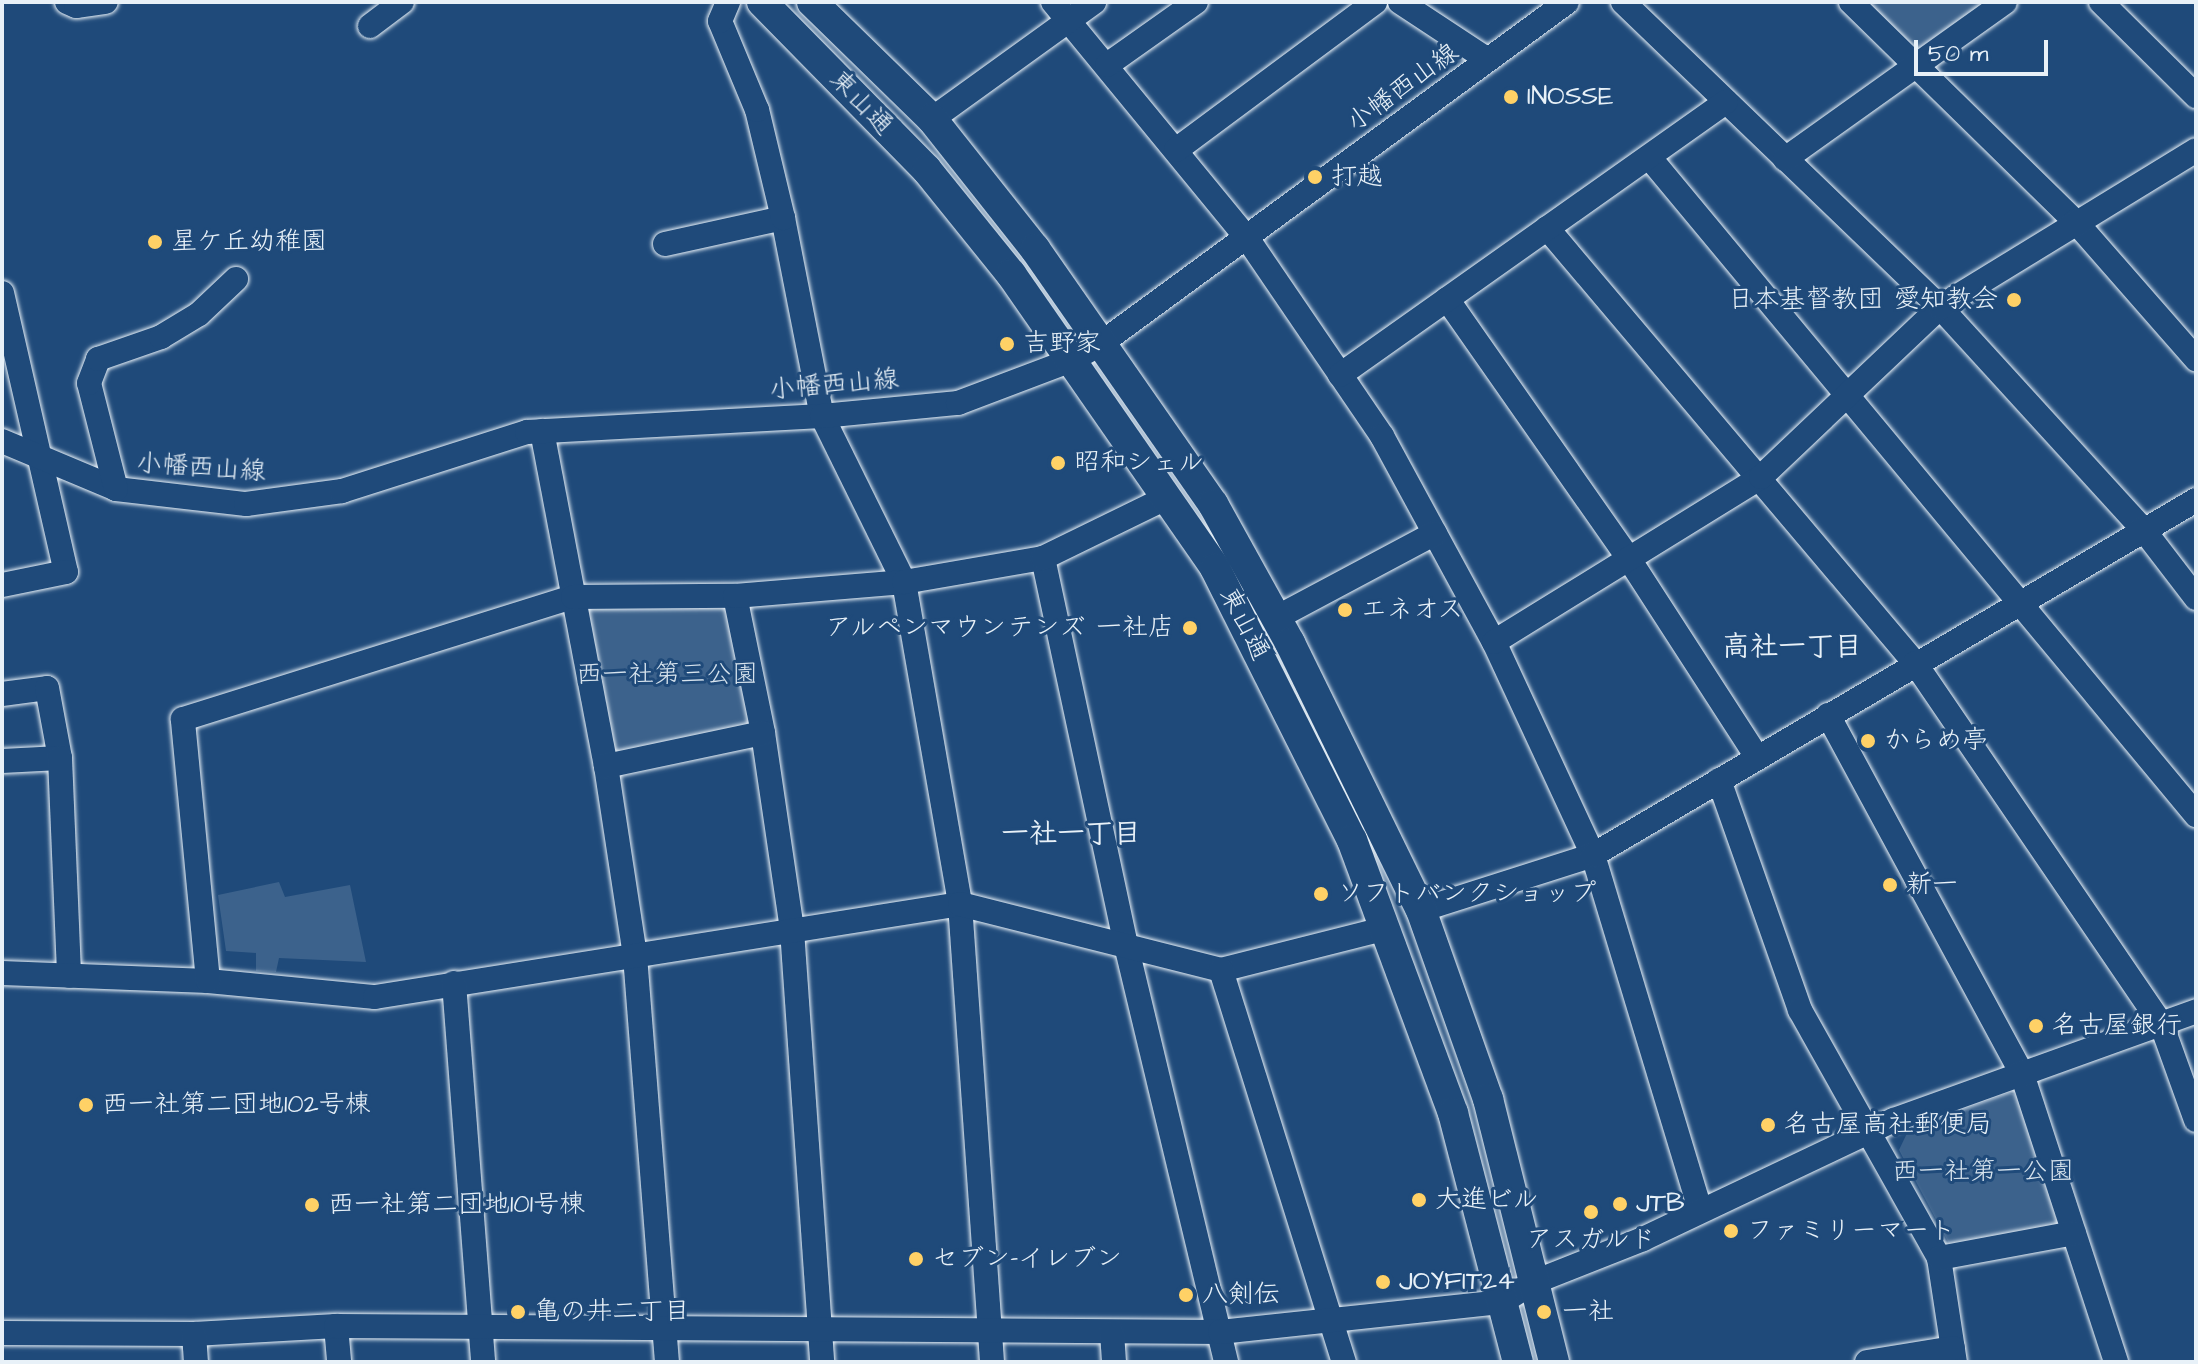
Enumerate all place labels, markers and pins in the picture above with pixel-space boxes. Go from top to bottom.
place label: INOSSE [1527,81,1613,113]
marker: INOSSE [1502,88,1520,106]
place label: 打越 [1331,161,1383,193]
marker: 打越 [1306,168,1324,186]
place label: 星ケ丘幼稚園 [171,226,327,258]
marker: 星ケ丘幼稚園 [146,233,164,251]
place label: 日本基督教団 愛知教会 [1728,284,1998,316]
marker: 日本基督教団 愛知教会 [2005,291,2023,309]
place label: 吉野家 [1023,328,1101,360]
marker: 吉野家 [998,335,1016,353]
place label: 昭和シェル [1074,447,1204,479]
marker: 昭和シェル [1049,454,1067,472]
place label: エネオス [1361,594,1465,626]
marker: エネオス [1336,601,1354,619]
place label: アルペンマウンテンズ 一社店 [826,612,1174,644]
marker: アルペンマウンテンズ 一社店 [1181,619,1199,637]
place label: からめ亭 [1884,725,1988,757]
marker: からめ亭 [1859,732,1877,750]
place label: 新一 [1906,869,1958,901]
marker: 新一 [1881,876,1899,894]
place label: ソフトバンクショップ [1337,878,1597,910]
marker: ソフトバンクショップ [1312,885,1330,903]
place label: 名古屋銀行 [2052,1010,2182,1042]
marker: 名古屋銀行 [2027,1017,2045,1035]
place label: 西一社第二団地102号棟 [102,1089,371,1121]
marker: 西一社第二団地102号棟 [77,1096,95,1114]
place label: 名古屋高社郵便局 [1784,1109,1992,1141]
marker: 名古屋高社郵便局 [1759,1116,1777,1134]
place label: 大進ビル [1435,1184,1539,1216]
place label: JTB [1636,1188,1684,1220]
place label: 西一社第二団地101号棟 [328,1189,585,1221]
marker: 大進ビル [1410,1191,1428,1209]
marker: JTB [1611,1195,1629,1213]
marker: 西一社第二団地101号棟 [303,1196,321,1214]
marker: アスガルド [1582,1203,1600,1221]
place label: ファミリーマート [1747,1215,1955,1247]
marker: ファミリーマート [1722,1222,1740,1240]
place label: アスガルド [1526,1224,1656,1256]
place label: セブン-イレブン [932,1243,1122,1275]
marker: セブン-イレブン [907,1250,925,1268]
place label: JOYFIT24 [1399,1266,1515,1298]
marker: JOYFIT24 [1374,1273,1392,1291]
place label: 八剣伝 [1202,1279,1280,1311]
marker: 八剣伝 [1177,1286,1195,1304]
place label: 亀の井二丁目 [534,1296,690,1328]
place label: 一社 [1562,1296,1614,1328]
marker: 一社 [1533,1301,1555,1323]
marker: 亀の井二丁目 [509,1303,527,1321]

